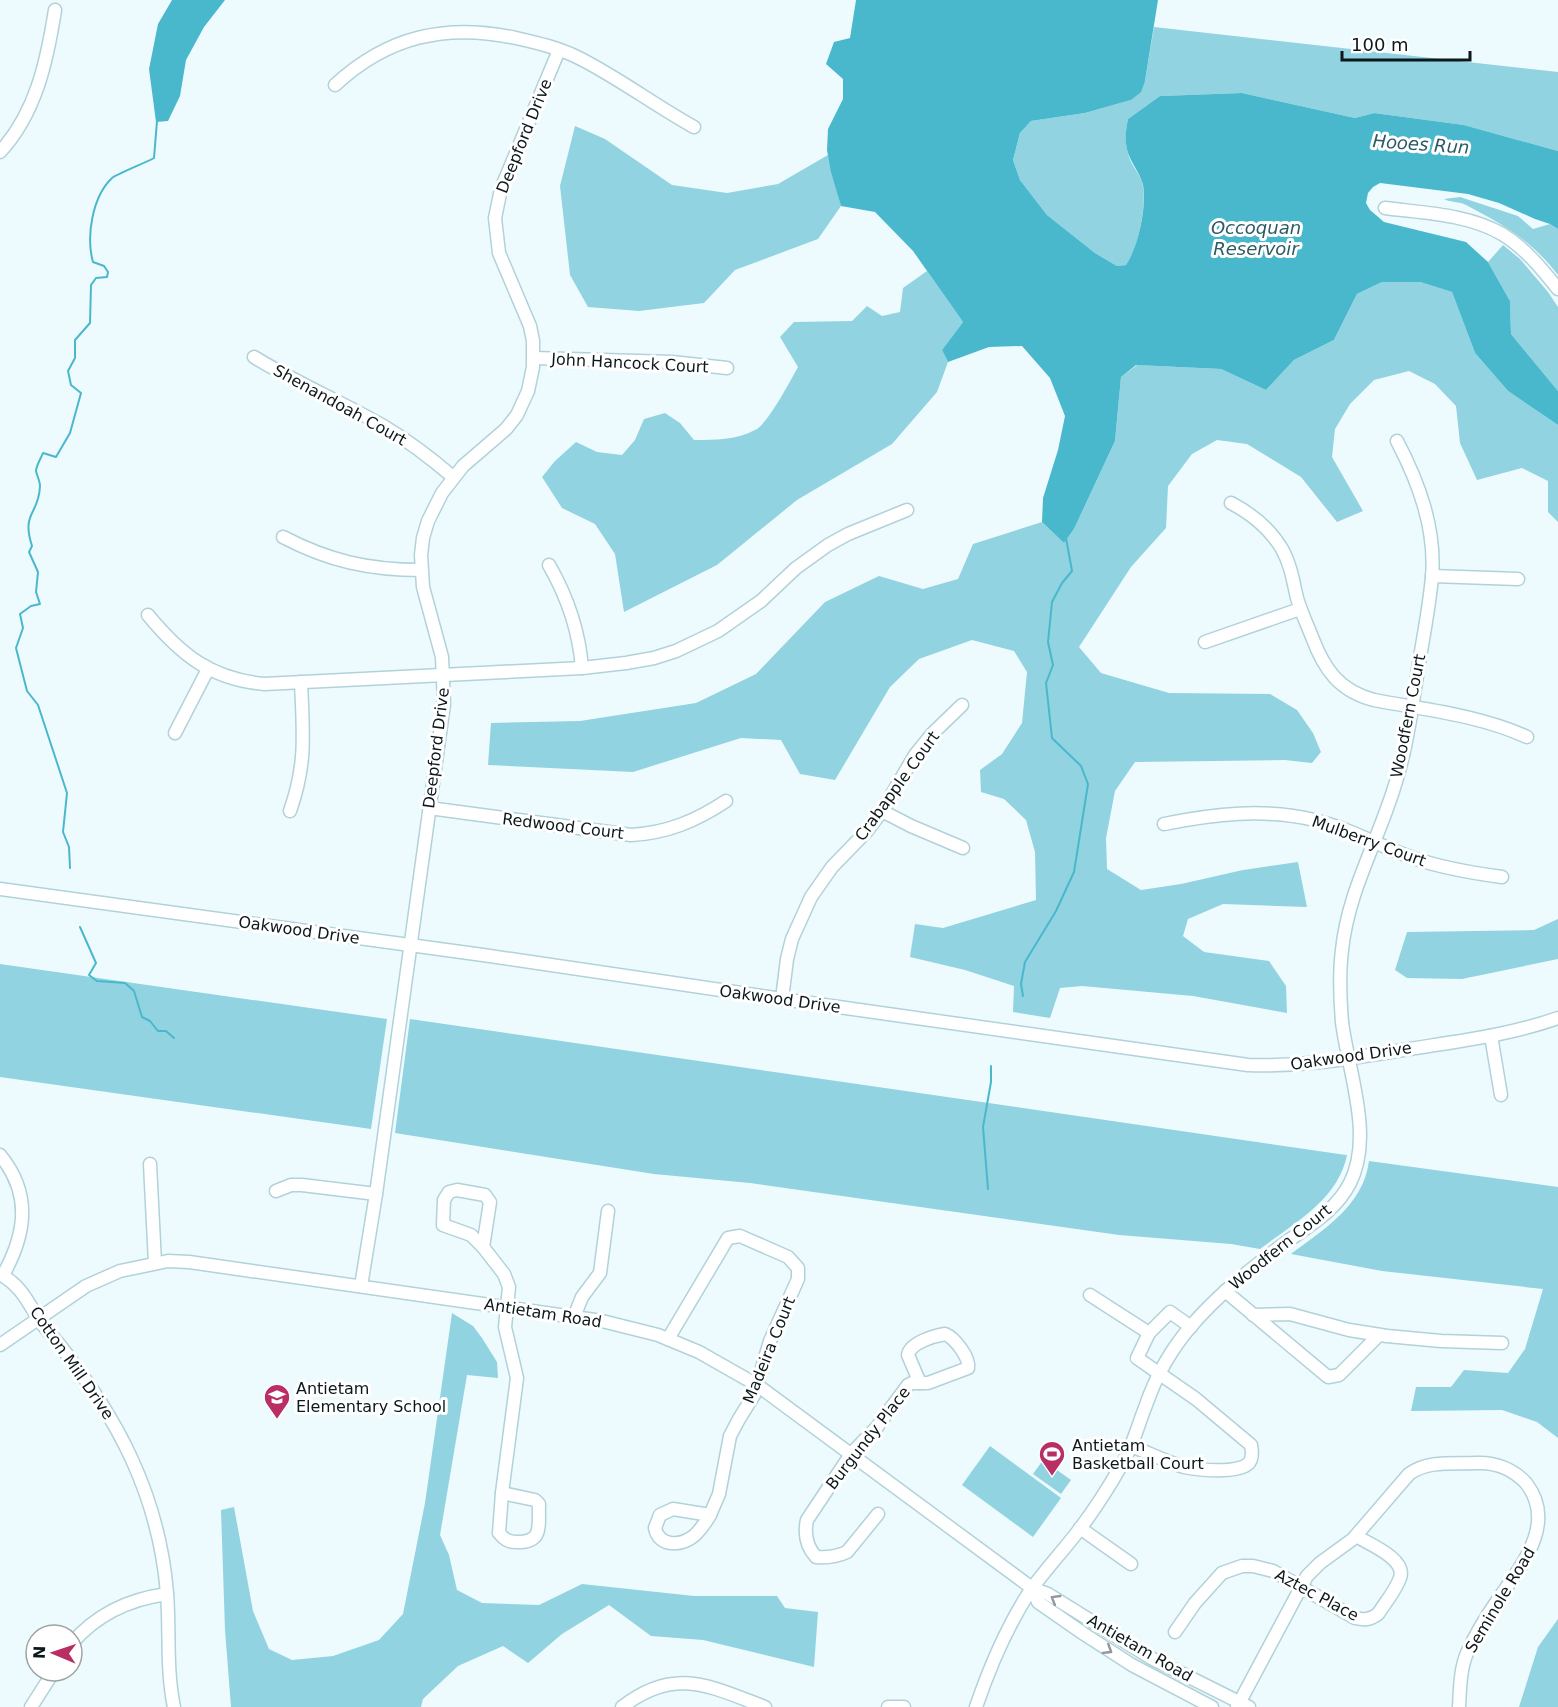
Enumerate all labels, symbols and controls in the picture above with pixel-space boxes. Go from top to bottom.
scale bar [1342,24,1470,62]
text: 100 m [1351,34,1409,55]
street label: Deepford Drive [492,76,556,196]
water label: Hooes Run [1372,130,1470,158]
water label: Occoquan Reservoir [1211,217,1301,259]
street label: John Hancock Court [550,349,709,377]
street label: Shenandoah Court [270,361,410,449]
street label: Woodfern Court [1387,653,1429,779]
street label: Deepford Drive [419,686,453,810]
street label: Crabapple Court [851,727,943,845]
street label: Redwood Court [501,809,625,843]
street label: Mulberry Court [1309,812,1429,870]
street label: Oakwood Drive [237,912,361,948]
street label: Oakwood Drive [718,981,842,1017]
street label: Oakwood Drive [1289,1038,1413,1074]
street label: Woodfern Court [1225,1200,1335,1294]
street label: Antietam Road [483,1294,603,1332]
street label: Madeira Court [739,1294,799,1406]
street label: Cotton Mill Drive [26,1303,118,1423]
place label: Antietam Elementary School [296,1379,446,1416]
school or university icon: Antietam Elementary School [262,1382,292,1420]
street label: Burgundy Place [822,1383,914,1493]
place label: Antietam Basketball Court [1072,1436,1204,1473]
sports icon: Antietam Basketball Court [1037,1439,1067,1477]
street label: Seminole Road [1461,1544,1539,1656]
street label: Aztec Place [1272,1565,1362,1625]
one-way arrow [1051,1595,1061,1606]
street label: Antietam Road [1084,1610,1196,1686]
north arrow [24,1623,84,1683]
one-way arrow [1102,1642,1112,1654]
text: N [30,1645,49,1660]

